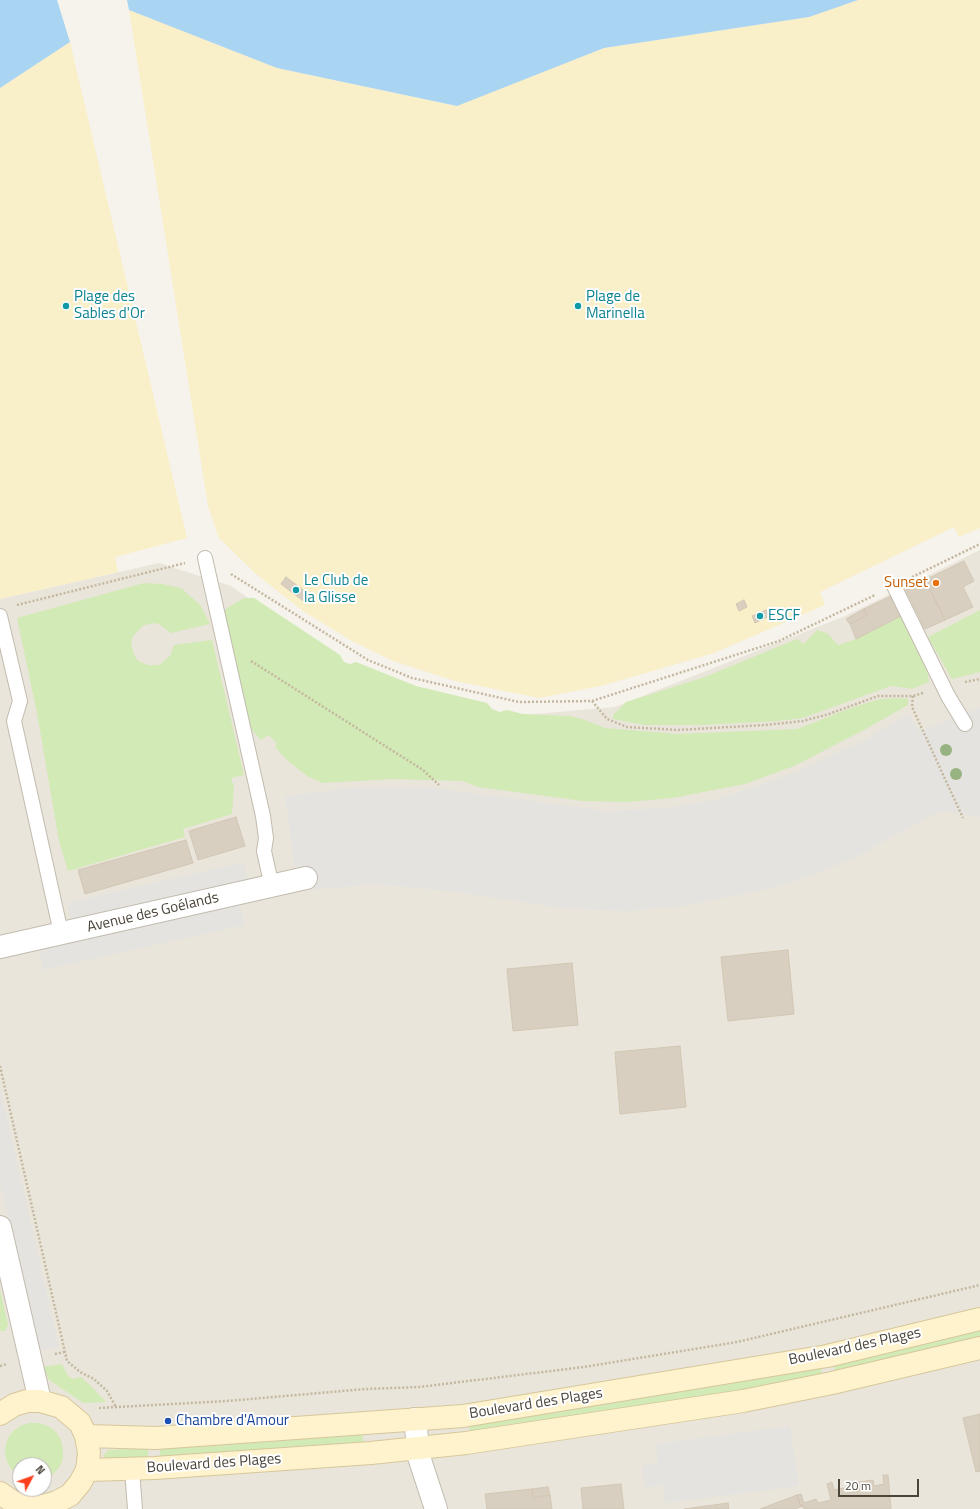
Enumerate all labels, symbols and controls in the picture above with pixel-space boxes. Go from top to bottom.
place label: Plage des Sables d'Or [74,288,145,323]
place label: Plage de Marinella [586,288,645,323]
marker: Plage des Sables d'Or [61,301,71,311]
marker: Plage de Marinella [573,301,583,311]
place label: Le Club de la Glisse [304,572,368,607]
place label: Sunset [884,574,928,592]
marker: Sunset [931,578,941,588]
marker: Le Club de la Glisse [291,585,301,595]
place label: ESCF [768,607,800,625]
marker: ESCF [755,611,765,621]
street label: Avenue des Goélands [85,889,221,937]
street label: Boulevard des Plages [787,1324,923,1370]
street label: Boulevard des Plages [468,1385,604,1423]
place label: Chambre d'Amour [176,1412,289,1430]
marker: Chambre d'Amour [163,1416,173,1426]
street label: Boulevard des Plages [146,1450,282,1478]
north arrow [12,1457,52,1497]
text: N [32,1462,49,1478]
scale bar [840,1471,921,1497]
text: 20 m [845,1476,871,1495]

